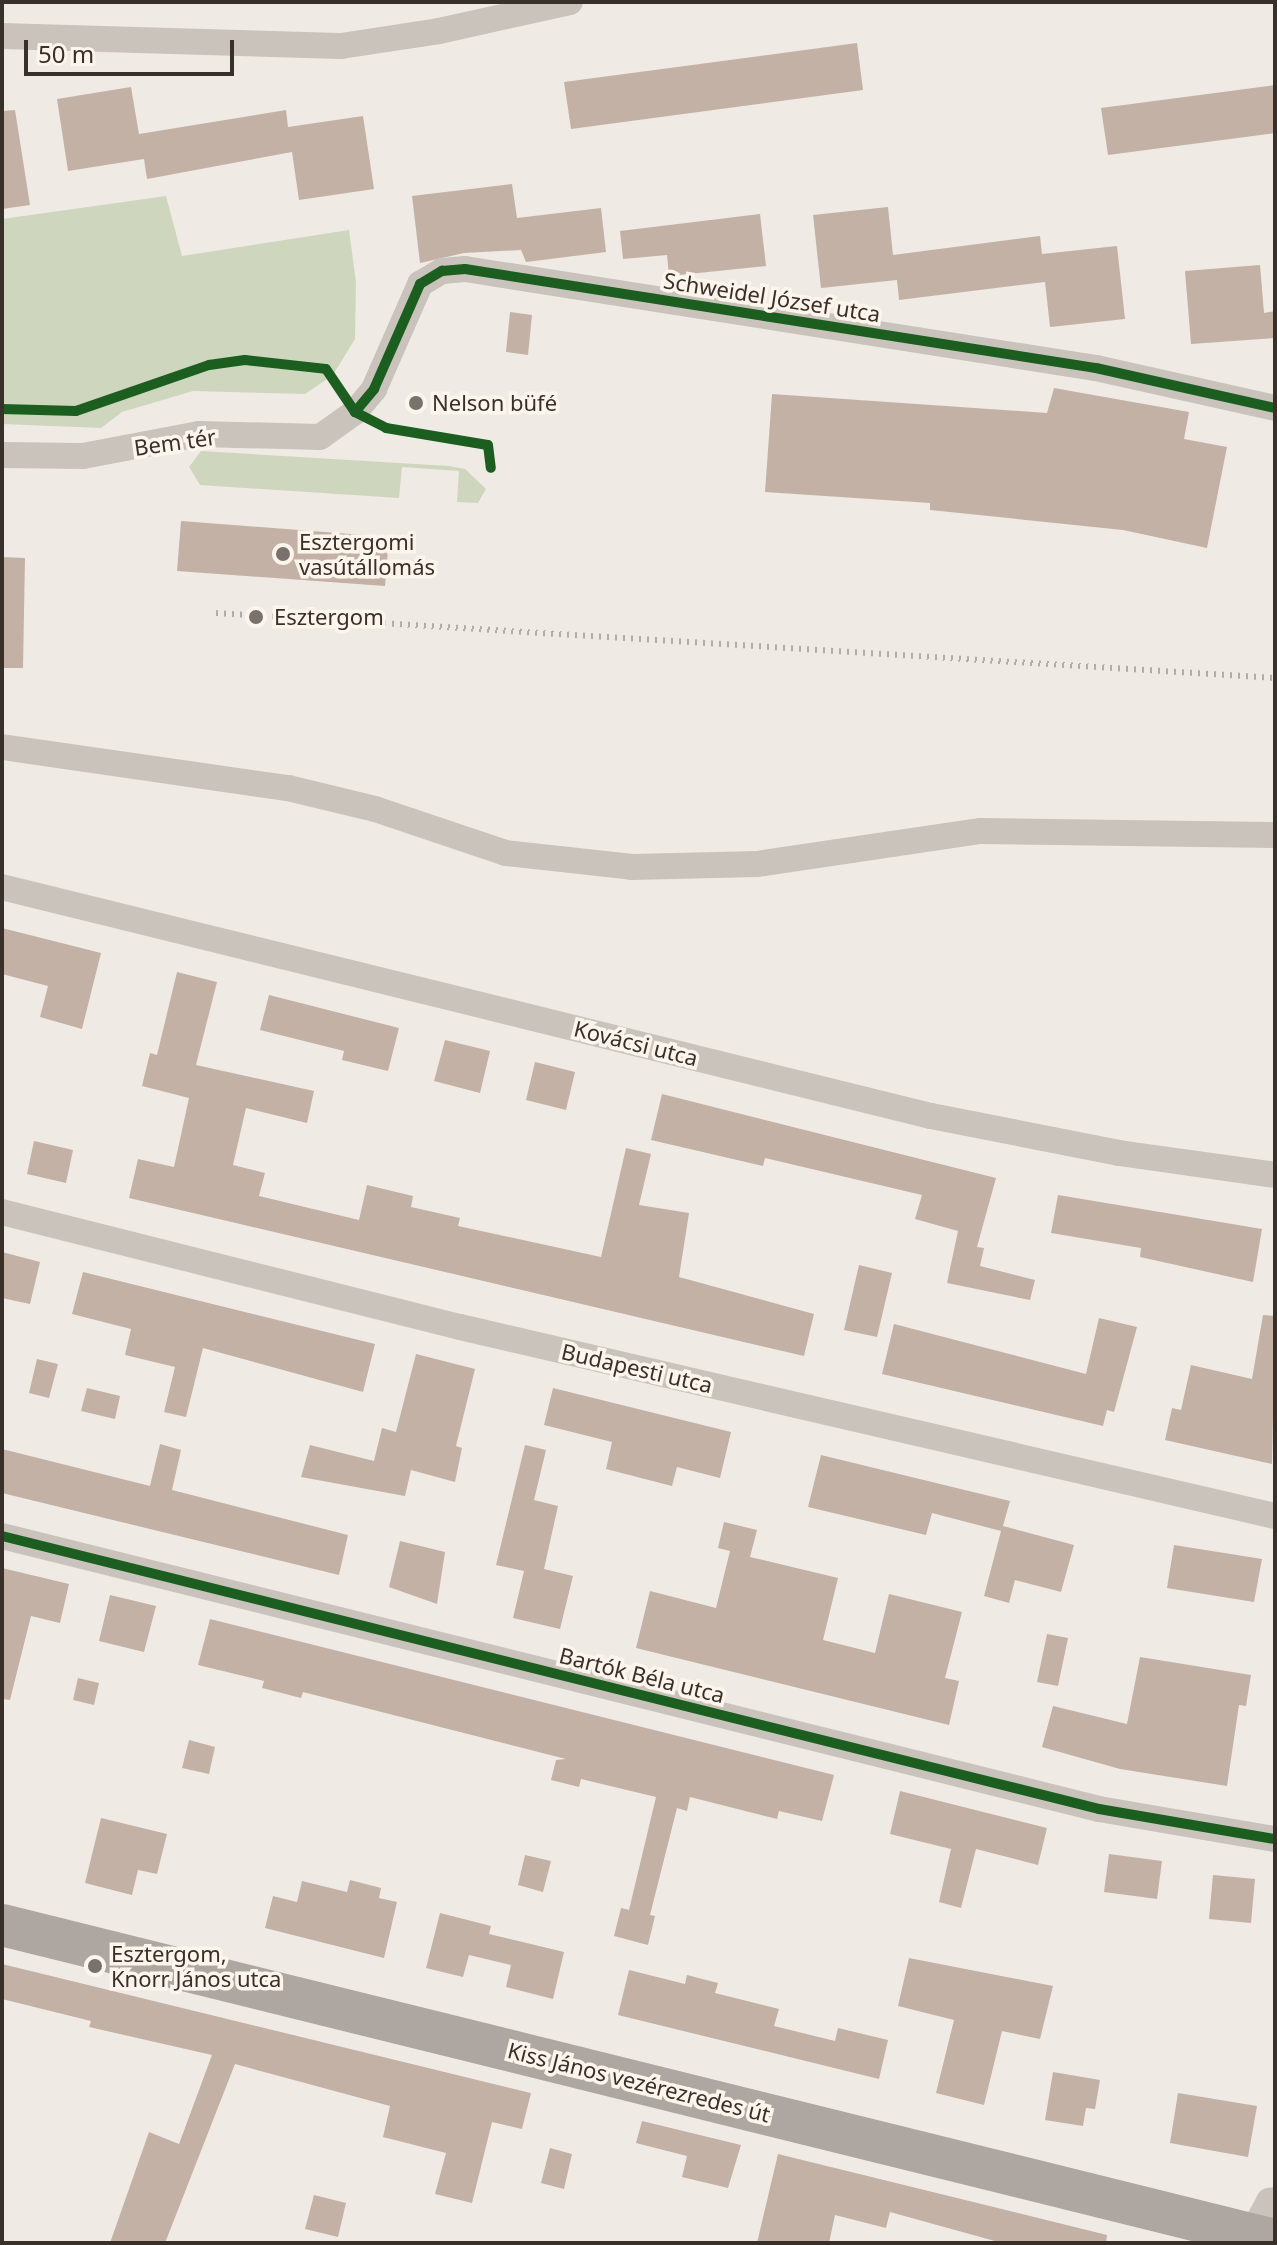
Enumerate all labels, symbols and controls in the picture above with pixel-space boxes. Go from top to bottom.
scale bar [28,24,238,74]
text: 50 m [38,37,94,70]
street label: Schweidel József utca [662,267,882,327]
place label: Nelson büfé [432,390,557,416]
marker: Nelson büfé [407,394,425,412]
street label: Bem tér [132,423,218,461]
place label: Esztergomi vasútállomás [299,528,435,580]
marker: Esztergomi vasútállomás [274,545,292,563]
place label: Esztergom [274,604,384,630]
marker: Esztergom [245,606,267,628]
street label: Kovácsi utca [571,1015,701,1071]
street label: Budapesti utca [559,1338,715,1398]
street label: Bartók Béla utca [557,1642,727,1708]
place label: Esztergom, Knorr János utca [111,1940,281,1992]
marker: Esztergom, Knorr János utca [86,1957,104,1975]
street label: Kiss János vezérezredes út [505,2037,773,2127]

